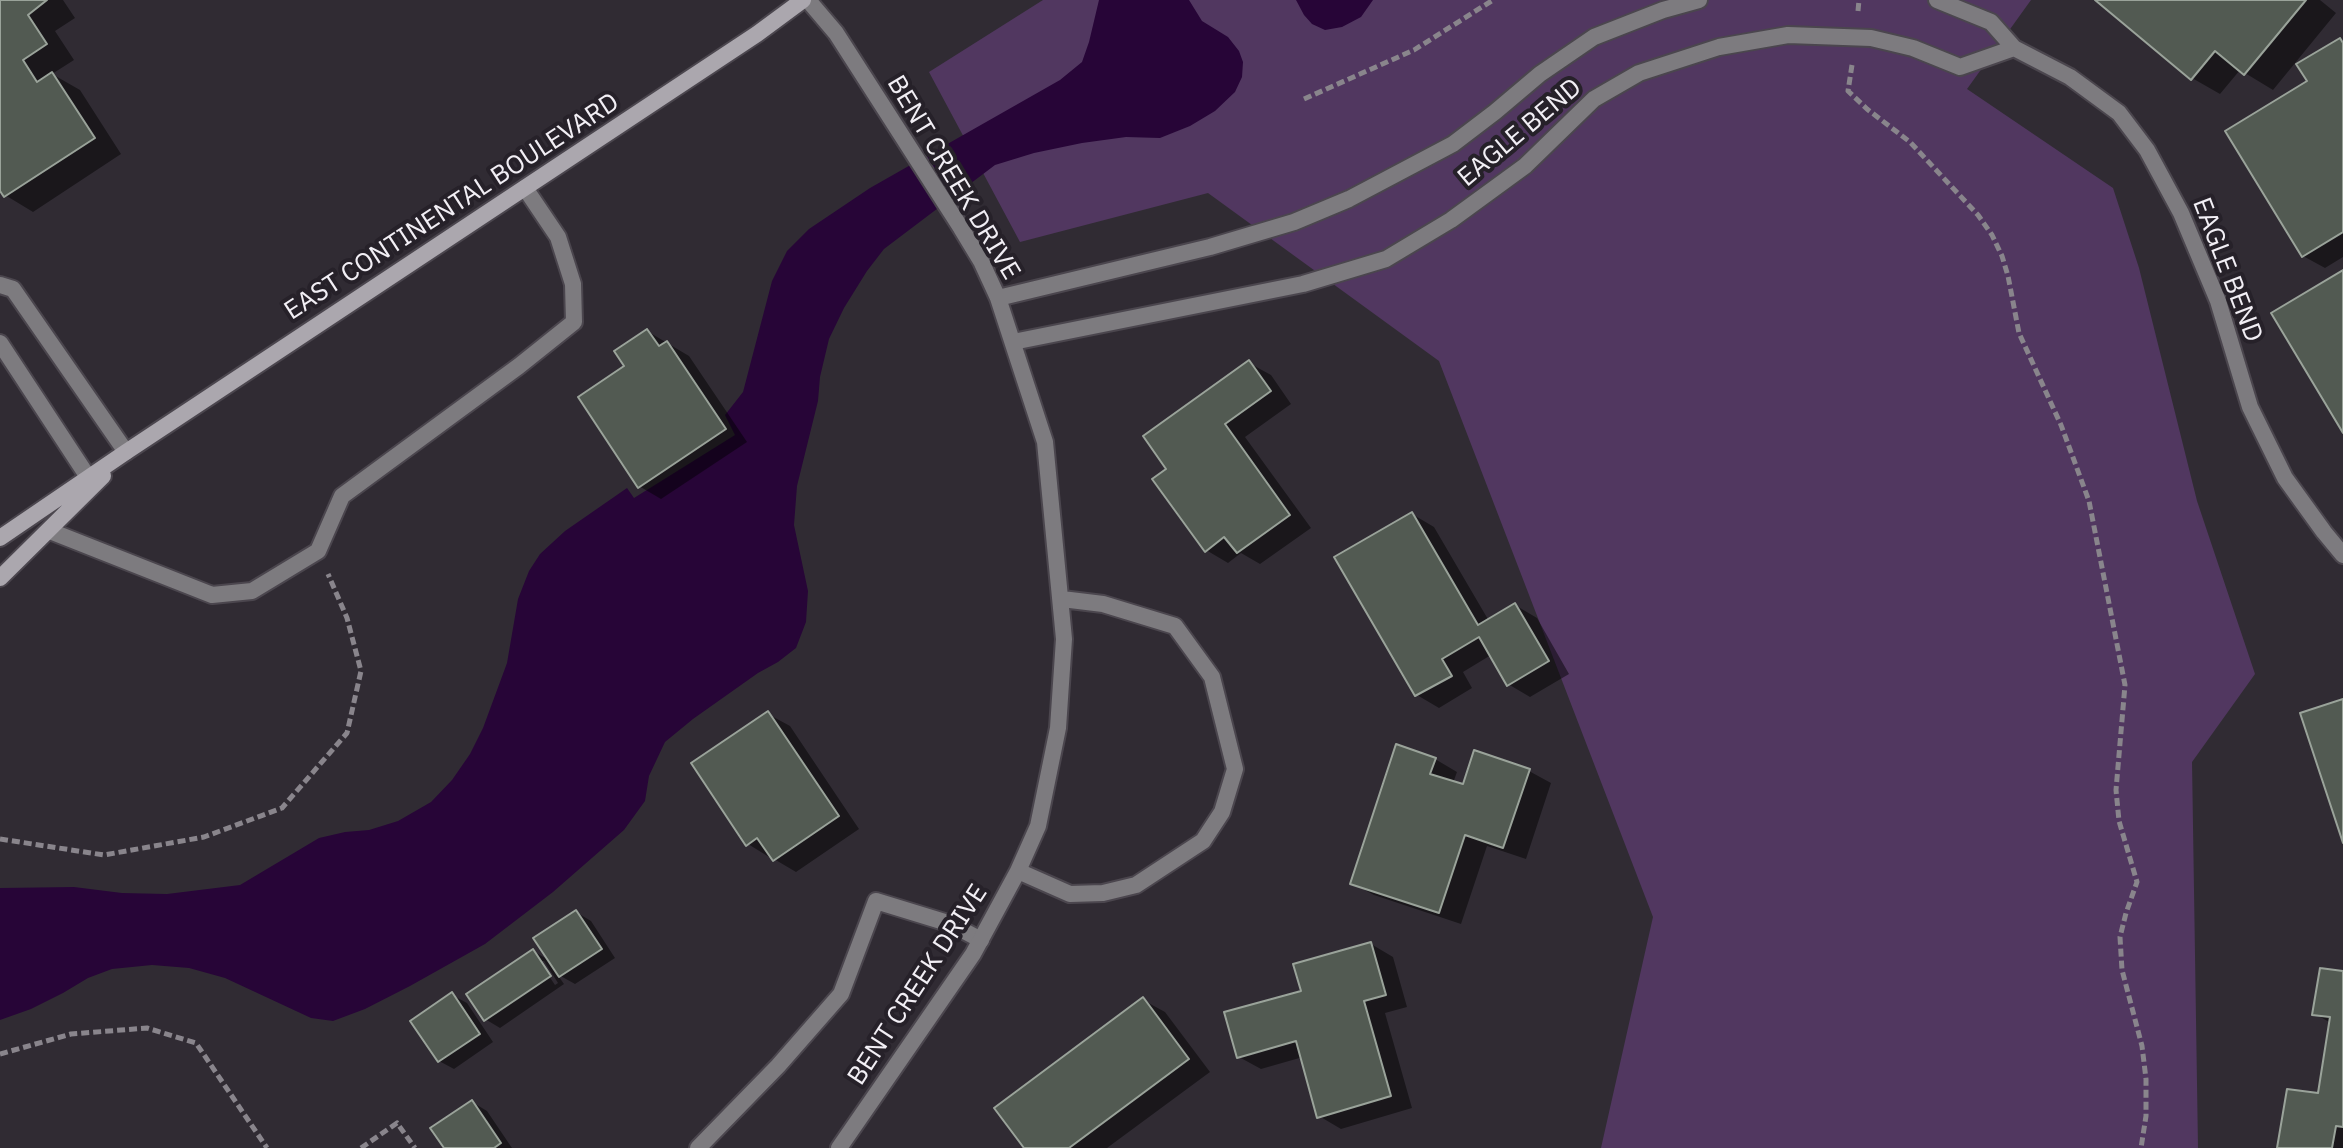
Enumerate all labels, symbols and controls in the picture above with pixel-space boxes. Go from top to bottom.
street label: BENT CREEK DRIVE [880,70,1026,286]
street label: EAGLE BEND [1452,72,1588,194]
street label: EAST CONTINENTAL BOULEVARD [279,87,625,327]
street label: EAGLE BEND [2185,194,2269,346]
street label: BENT CREEK DRIVE [842,879,994,1091]

